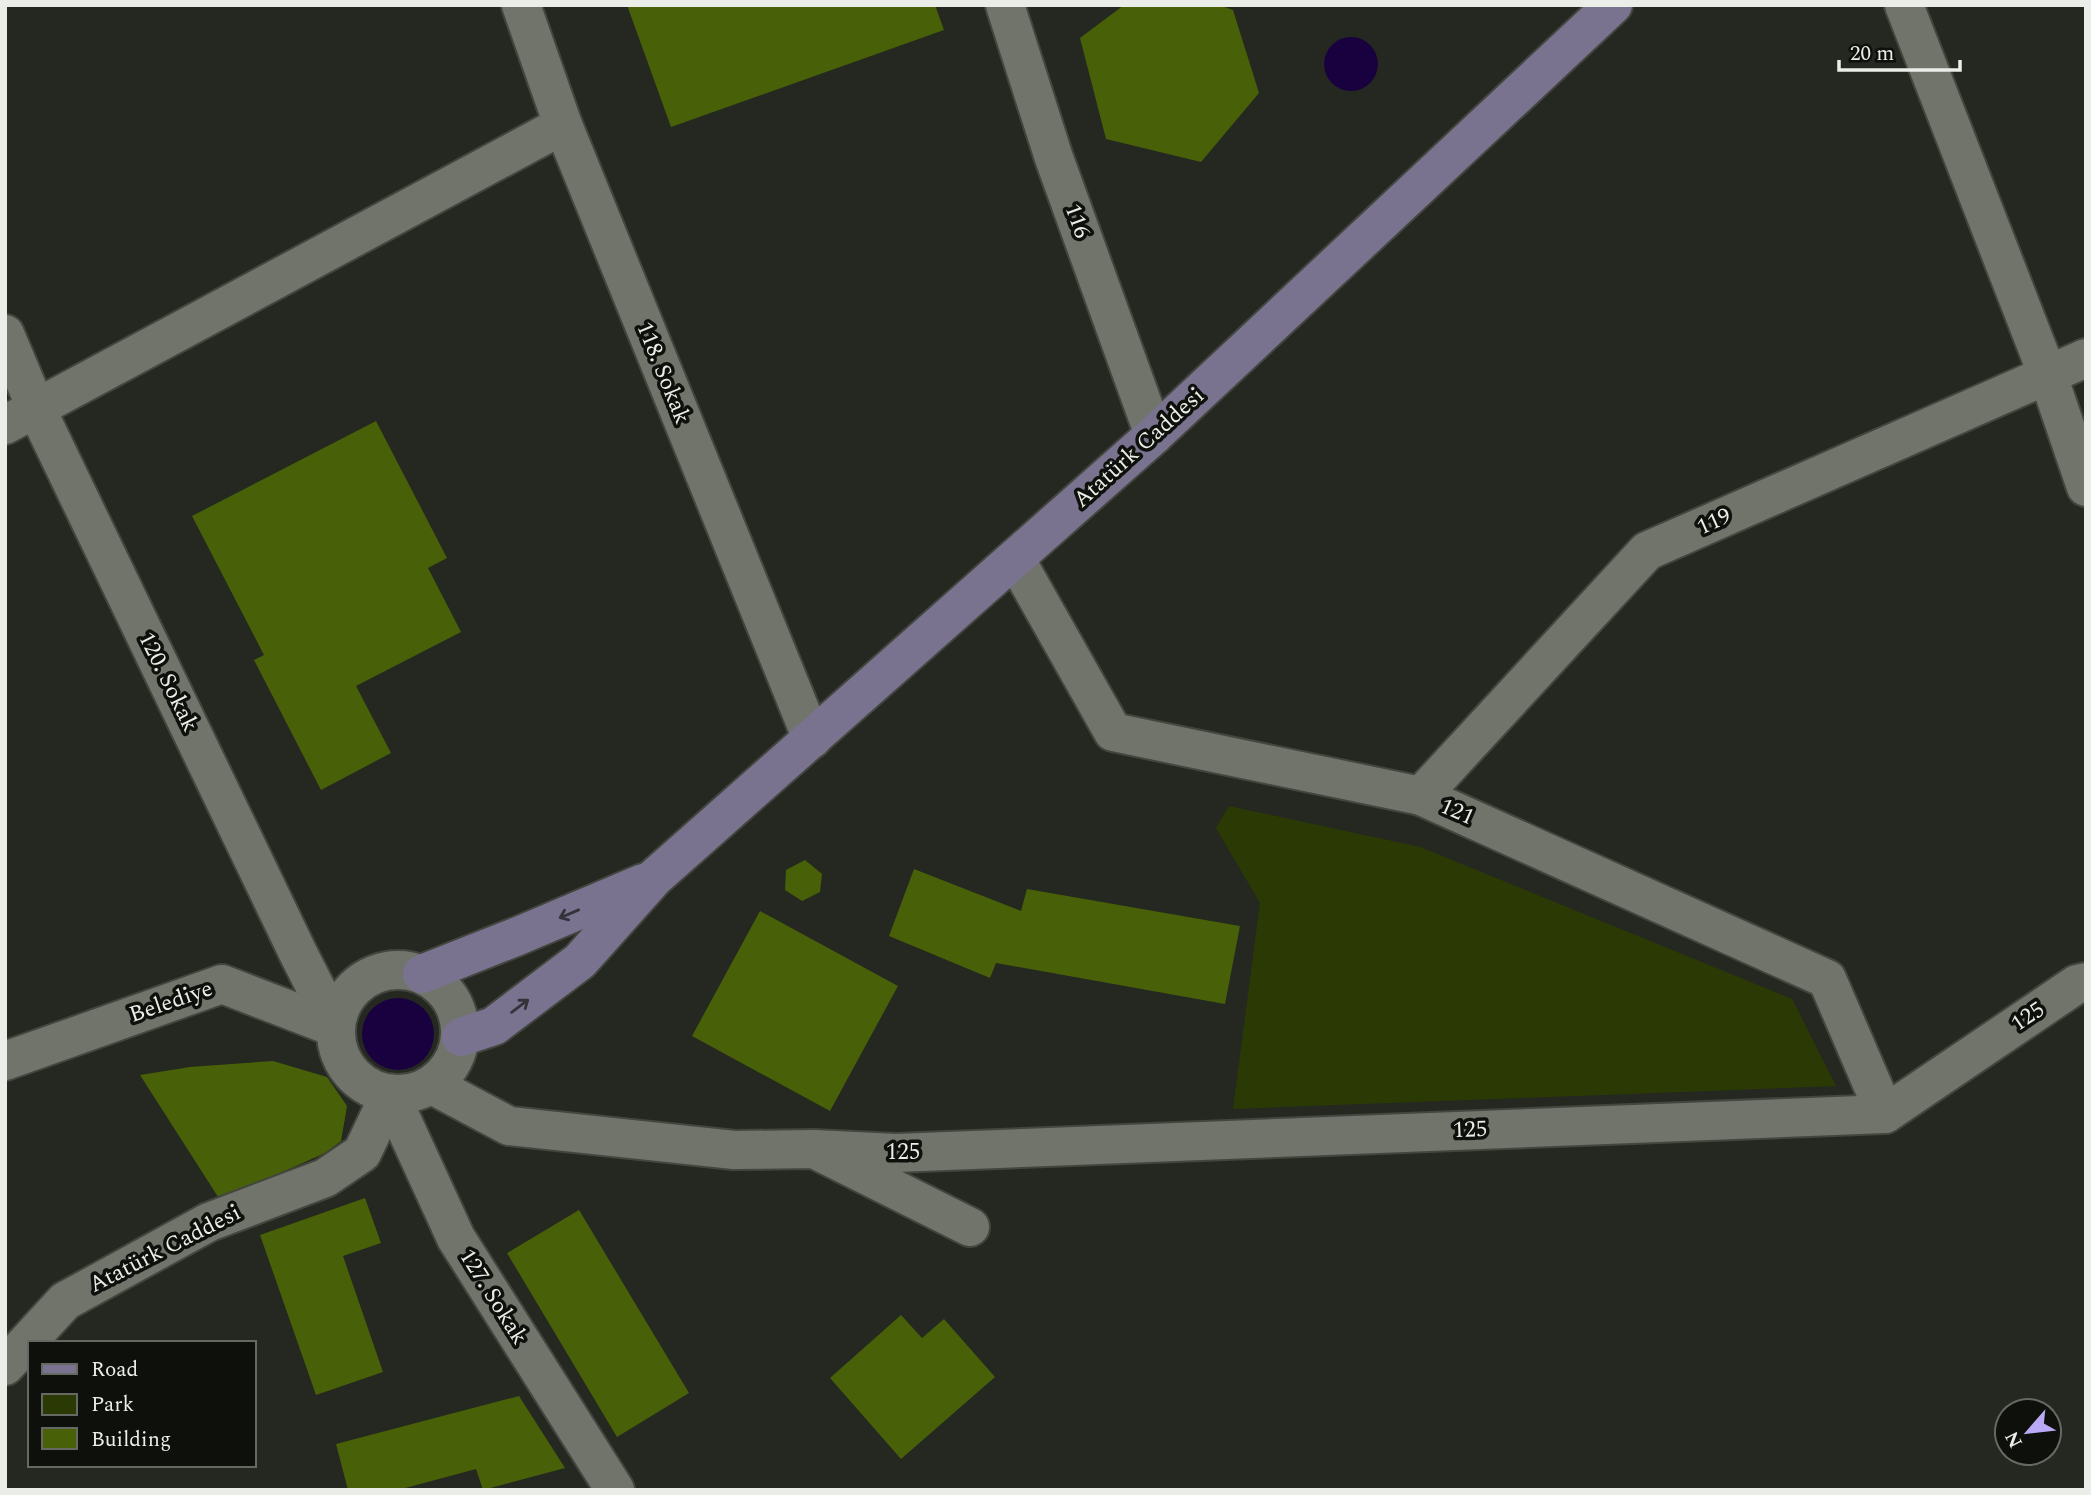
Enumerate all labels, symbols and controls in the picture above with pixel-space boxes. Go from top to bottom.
scale bar [1839,28,1960,72]
text: 20 m [1850,38,1894,70]
street label: 116 [1055,199,1099,243]
street label: 118. Sokak [627,317,699,430]
street label: Atatürk Caddesi [1065,379,1213,517]
street label: 119 [1691,499,1737,545]
street label: 120. Sokak [129,626,207,738]
street label: 121 [1434,789,1480,835]
one-way arrow [559,908,580,921]
street label: Belediye [124,971,218,1033]
street label: 125 [2004,993,2052,1041]
one-way arrow [510,998,529,1013]
street label: 125 [1452,1112,1488,1148]
street label: 125 [886,1135,920,1170]
street label: Atatürk Caddesi [83,1196,247,1302]
street label: 127. Sokak [450,1242,536,1352]
legend [28,1341,256,1467]
text: Road [91,1354,138,1386]
text: Park [91,1389,135,1421]
north arrow [1993,1397,2063,1467]
text: Building [91,1424,171,1456]
text: N [1998,1426,2031,1453]

